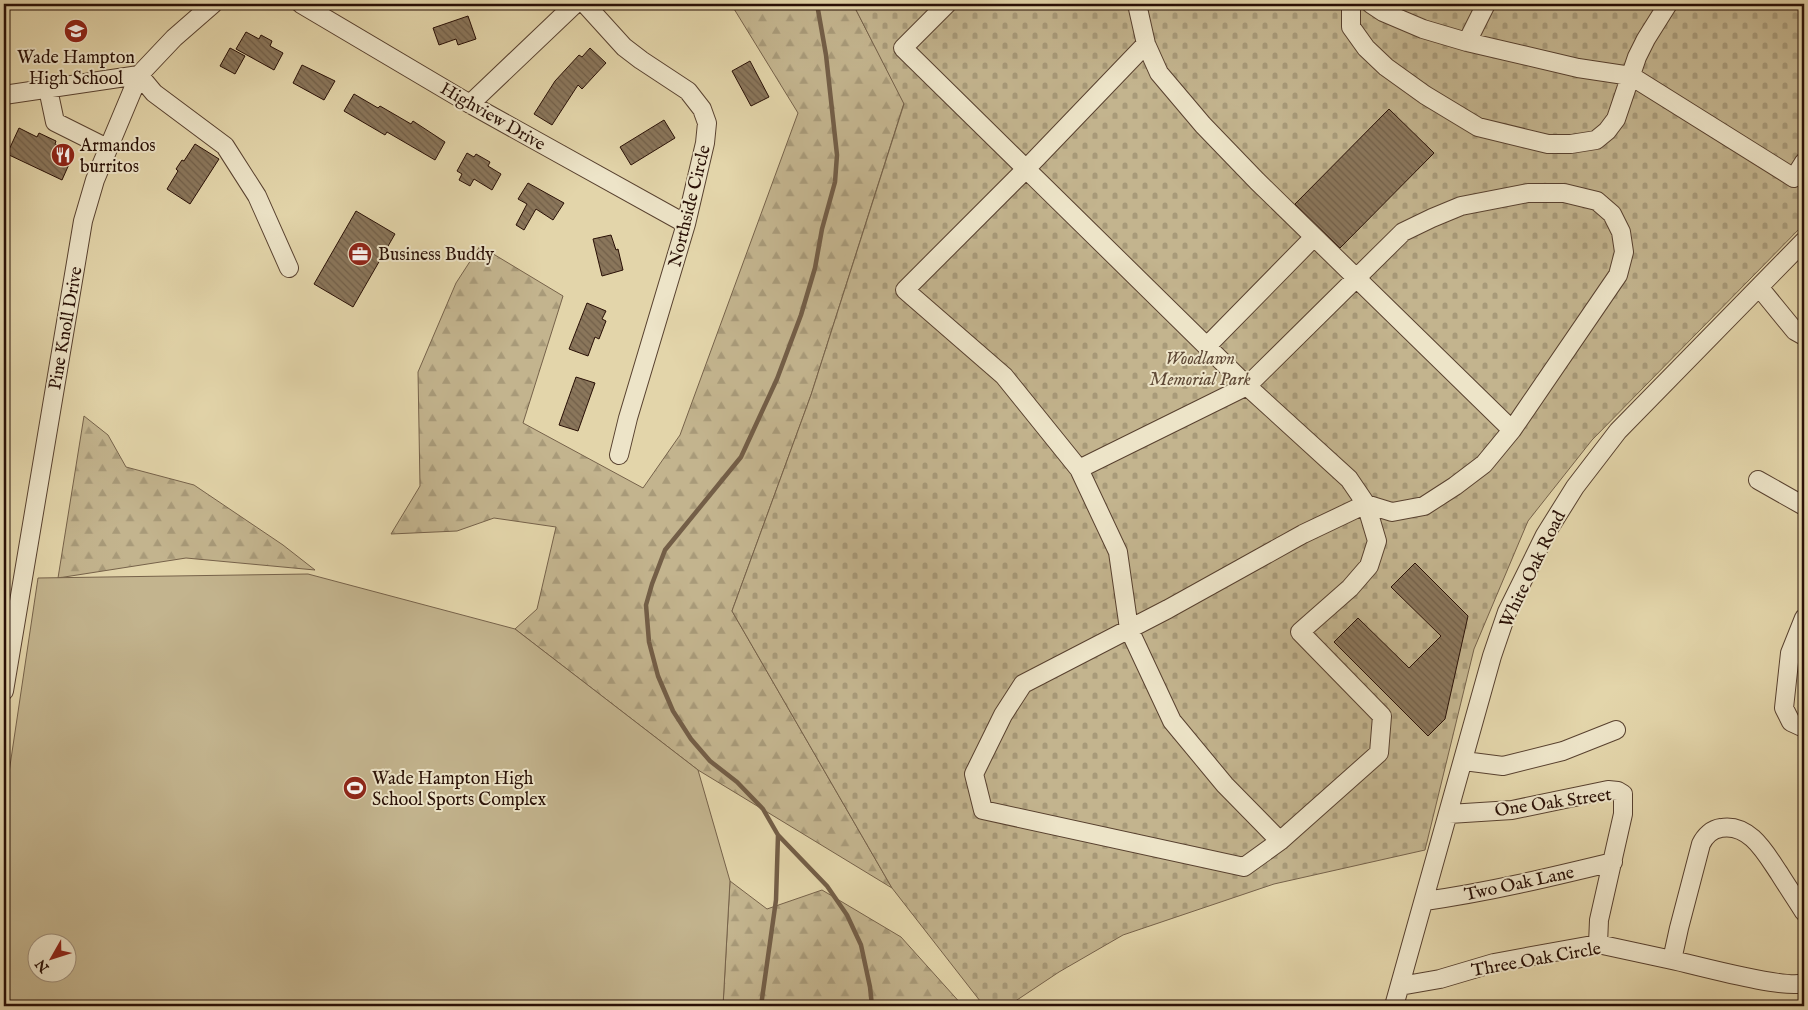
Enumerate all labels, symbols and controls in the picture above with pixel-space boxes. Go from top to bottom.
school or university icon: Wade Hampton High School [63,18,89,44]
place label: Wade Hampton High School [17,47,135,91]
street label: Highview Drive [435,78,549,157]
place label: Armandos burritos [79,135,156,179]
restaurant icon: Armandos burritos [50,142,76,168]
street label: Northside Circle [664,143,717,270]
office icon: Business Buddy [347,241,373,267]
place label: Business Buddy [378,244,494,267]
street label: Pine Knoll Drive [44,265,89,392]
park label: Woodlawn Memorial Park [1149,348,1251,392]
street label: White Oak Road [1495,507,1572,632]
place label: Wade Hampton High School Sports Complex [372,768,547,812]
sports icon: Wade Hampton High School Sports Complex [342,775,368,801]
street label: One Oak Street [1493,784,1613,823]
street label: Two Oak Lane [1462,862,1576,907]
north arrow [28,932,78,982]
street label: Three Oak Circle [1470,938,1603,983]
text: N [32,955,54,977]

